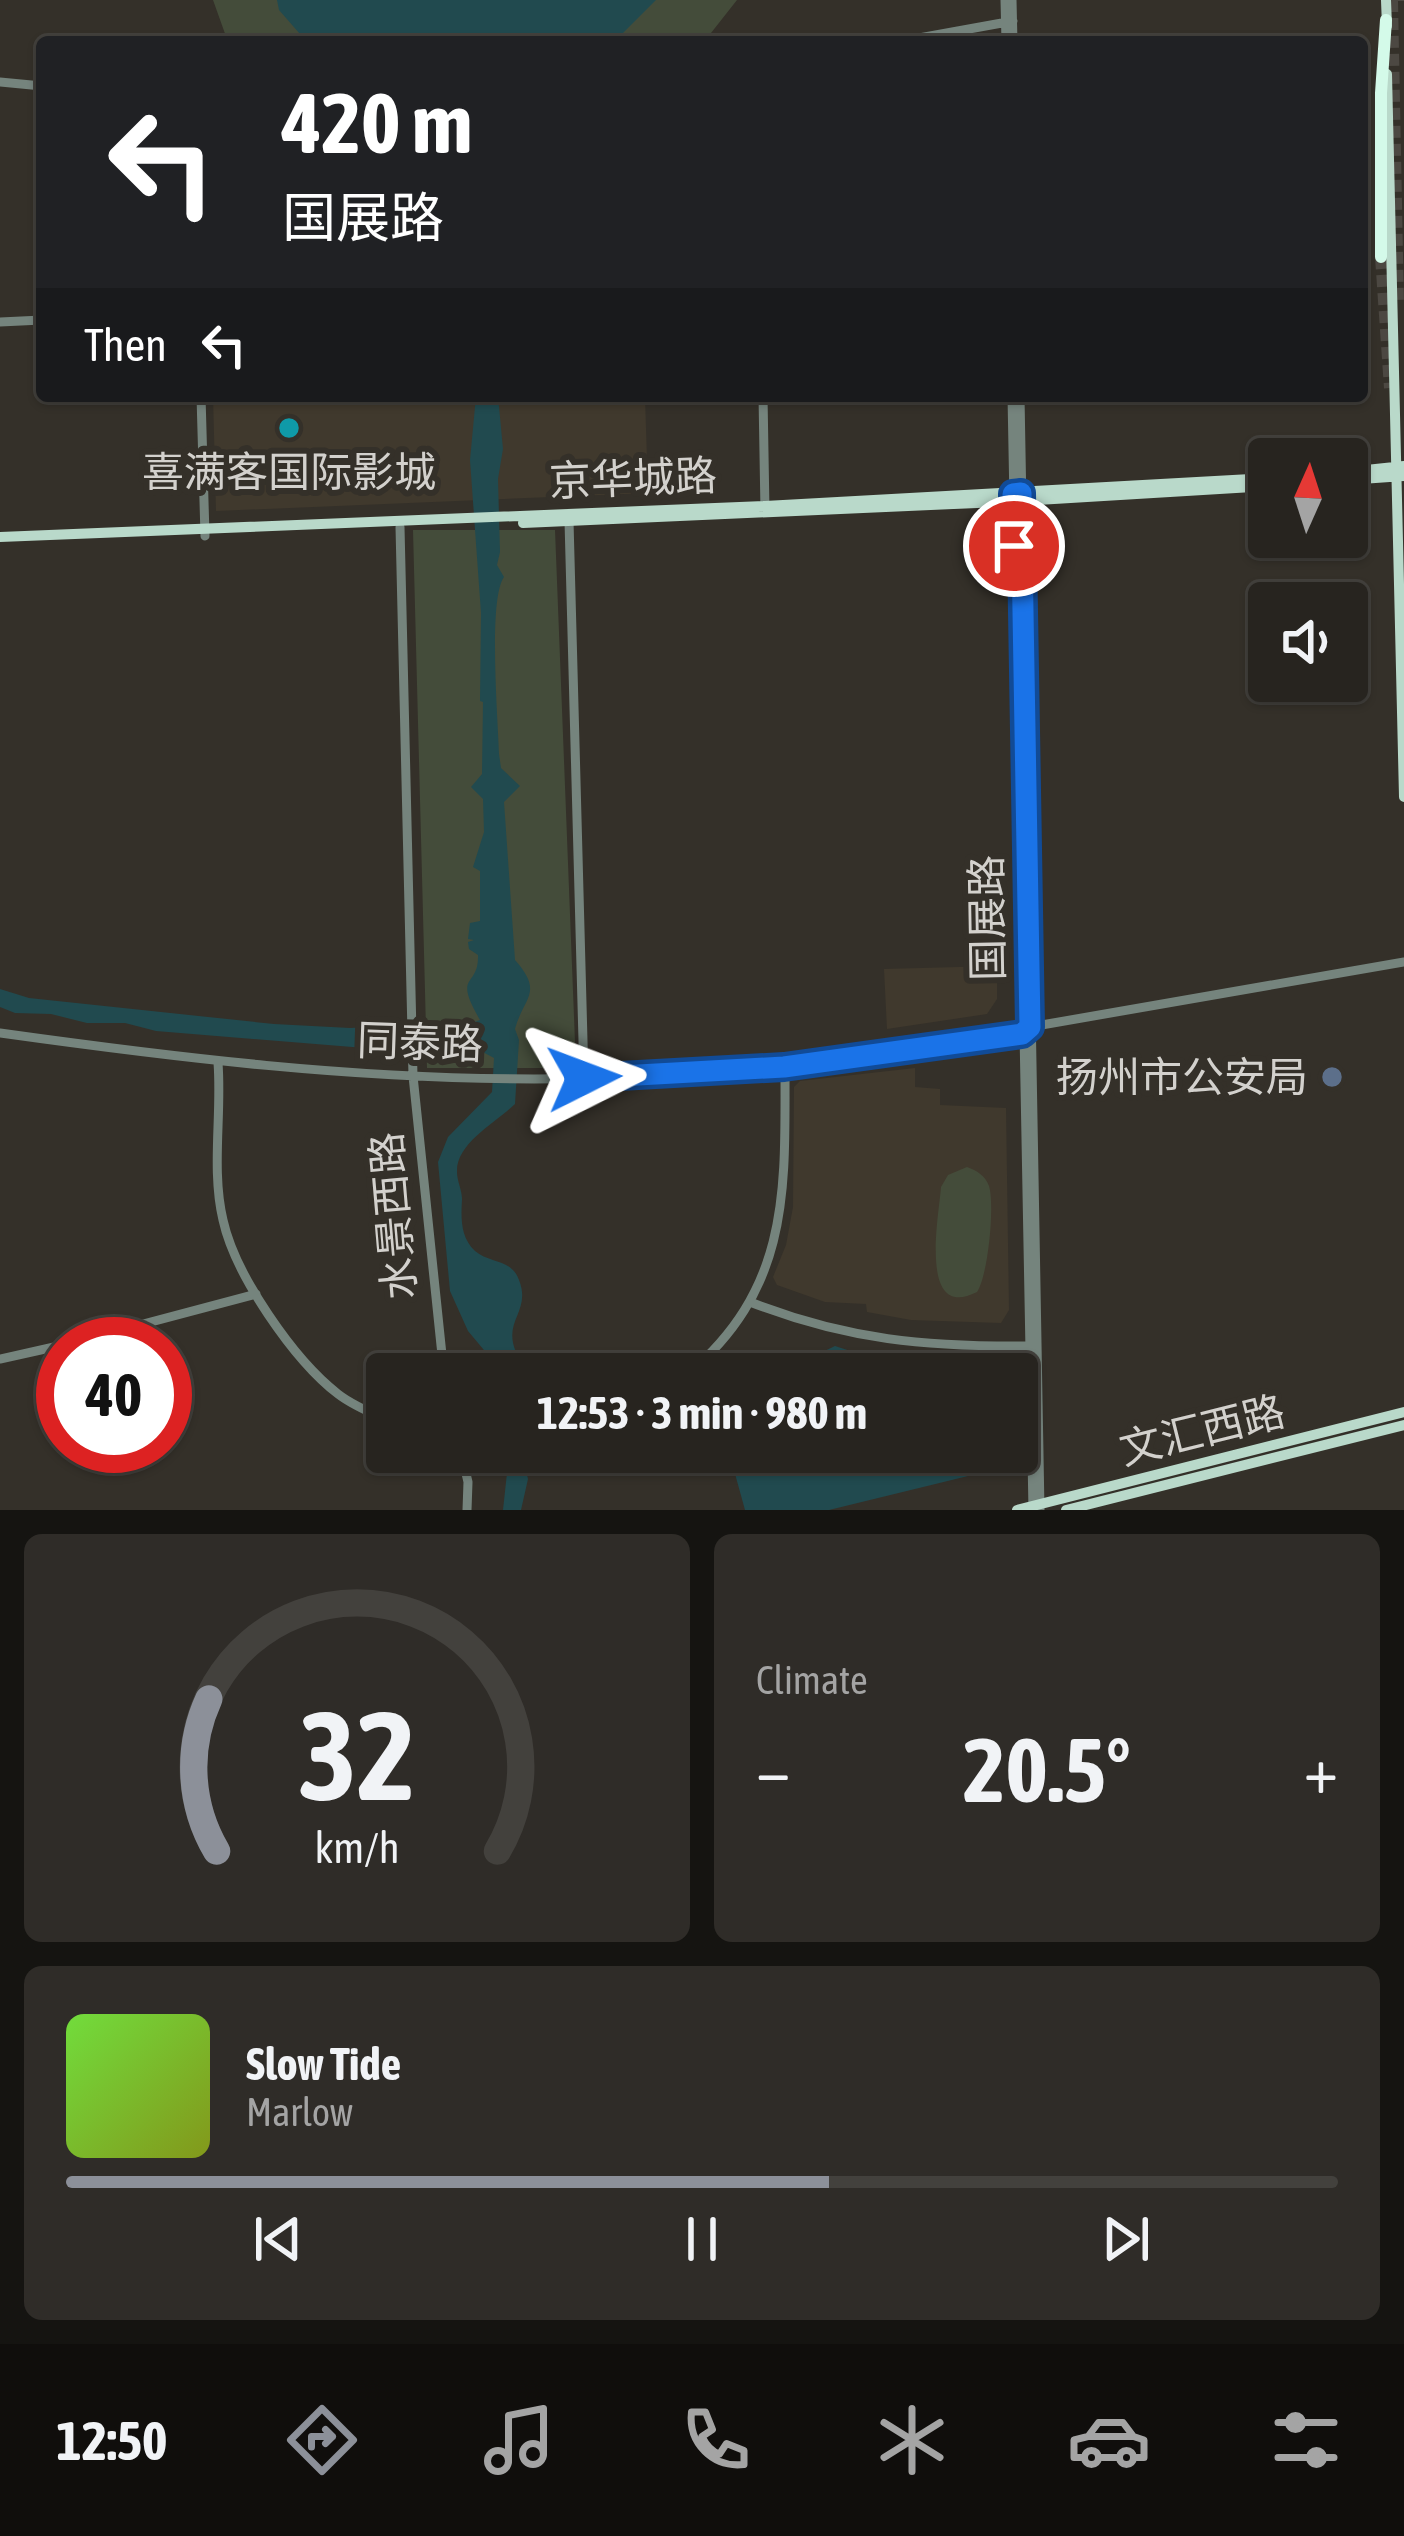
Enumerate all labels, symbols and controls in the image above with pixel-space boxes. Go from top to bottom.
text: 420 m [282,75,472,171]
icon: left [84,84,240,240]
text: 国展路 [282,187,444,248]
icon: left [191,312,257,378]
text: Then [84,319,167,371]
marker: 喜满客国际影城 [276,415,302,441]
north arrow [1248,438,1368,558]
map controls [1248,438,1368,702]
place label: 喜满客国际影城 [142,448,436,496]
street label: 京华城路 [548,451,718,505]
pin [963,495,1065,597]
icon: arrive [981,513,1047,579]
button: sound [1248,582,1368,702]
street label: 国展路 [962,855,1012,981]
position arrow [521,1015,647,1141]
street label: 同泰路 [356,1016,484,1068]
place label: 扬州市公安局 [1056,1053,1308,1101]
marker: 扬州市公安局 [1319,1064,1345,1090]
street label: 水景西路 [362,1130,424,1302]
speed limit sign: 40 [36,1317,192,1473]
street label: 文汇西路 [1115,1386,1289,1474]
text: 12:53 · 3 min · 980 m [537,1387,867,1439]
text: Climate [756,1658,868,1702]
text: 32 [298,1683,416,1826]
text: 20.5° [963,1718,1131,1821]
text: − [756,1731,790,1807]
text: + [1304,1731,1338,1807]
text: km/h [314,1823,400,1872]
text: Slow Tide [246,2038,401,2090]
text: Marlow [246,2090,353,2134]
icon: previous [245,2206,311,2272]
icon: pause [669,2206,735,2272]
icon: next [1093,2206,1159,2272]
icon: directions [280,2398,364,2482]
icon: music [477,2398,561,2482]
icon: phone [674,2398,758,2482]
icon: climate [870,2398,954,2482]
icon: car [1067,2398,1151,2482]
icon: filters [1264,2398,1348,2482]
text: 12:50 [56,2410,167,2471]

